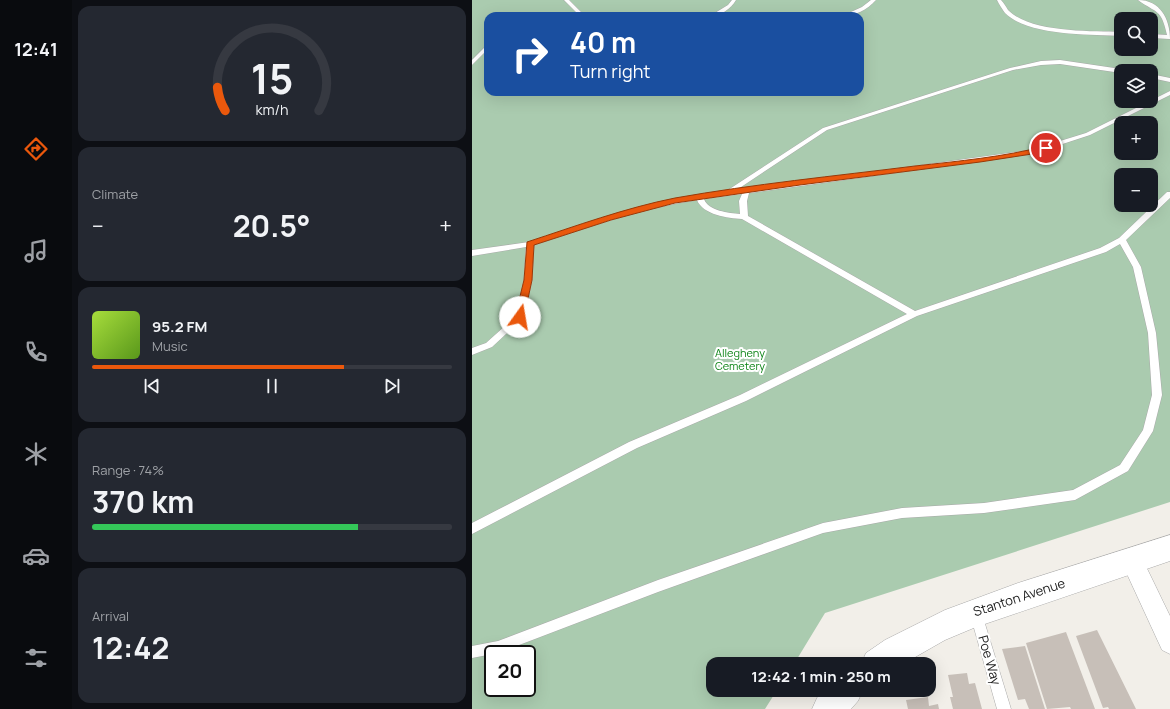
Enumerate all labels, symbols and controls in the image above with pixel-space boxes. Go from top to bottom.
map controls [1114,12,1158,212]
button: search [1114,12,1158,56]
text: 40 m [570,23,636,61]
icon: right [504,28,556,80]
text: 12:41 [14,37,58,61]
text: 15 [251,50,293,106]
text: Turn right [570,59,651,83]
button: layers [1114,64,1158,108]
text: km/h [255,100,289,119]
button: + [1114,116,1158,160]
pin [1029,131,1063,165]
icon: directions [22,135,50,163]
icon: arrive [1035,137,1057,159]
button: − [1114,168,1158,212]
text: Climate [92,185,138,203]
text: 20.5° [233,205,311,246]
text: − [92,211,104,241]
text: + [439,211,452,241]
icon: music [22,237,50,265]
position arrow [499,296,541,338]
text: 95.2 FM [152,316,207,337]
text: Music [152,337,188,355]
icon: phone [22,338,50,366]
park label: Allegheny Cemetery [715,345,765,373]
icon: previous [141,375,163,397]
icon: pause [261,375,283,397]
icon: next [381,375,403,397]
icon: climate [22,440,50,468]
text: Range · 74% [92,461,164,479]
text: 370 km [92,481,194,522]
icon: car [22,542,50,570]
street label: Stanton Avenue [971,574,1068,620]
text: Arrival [92,607,129,625]
text: 12:42 [92,627,169,668]
street label: Poe Way [974,633,1006,687]
icon: filters [22,644,50,672]
speed limit sign: 20 [484,645,536,697]
text: 12:42 · 1 min · 250 m [751,666,891,687]

